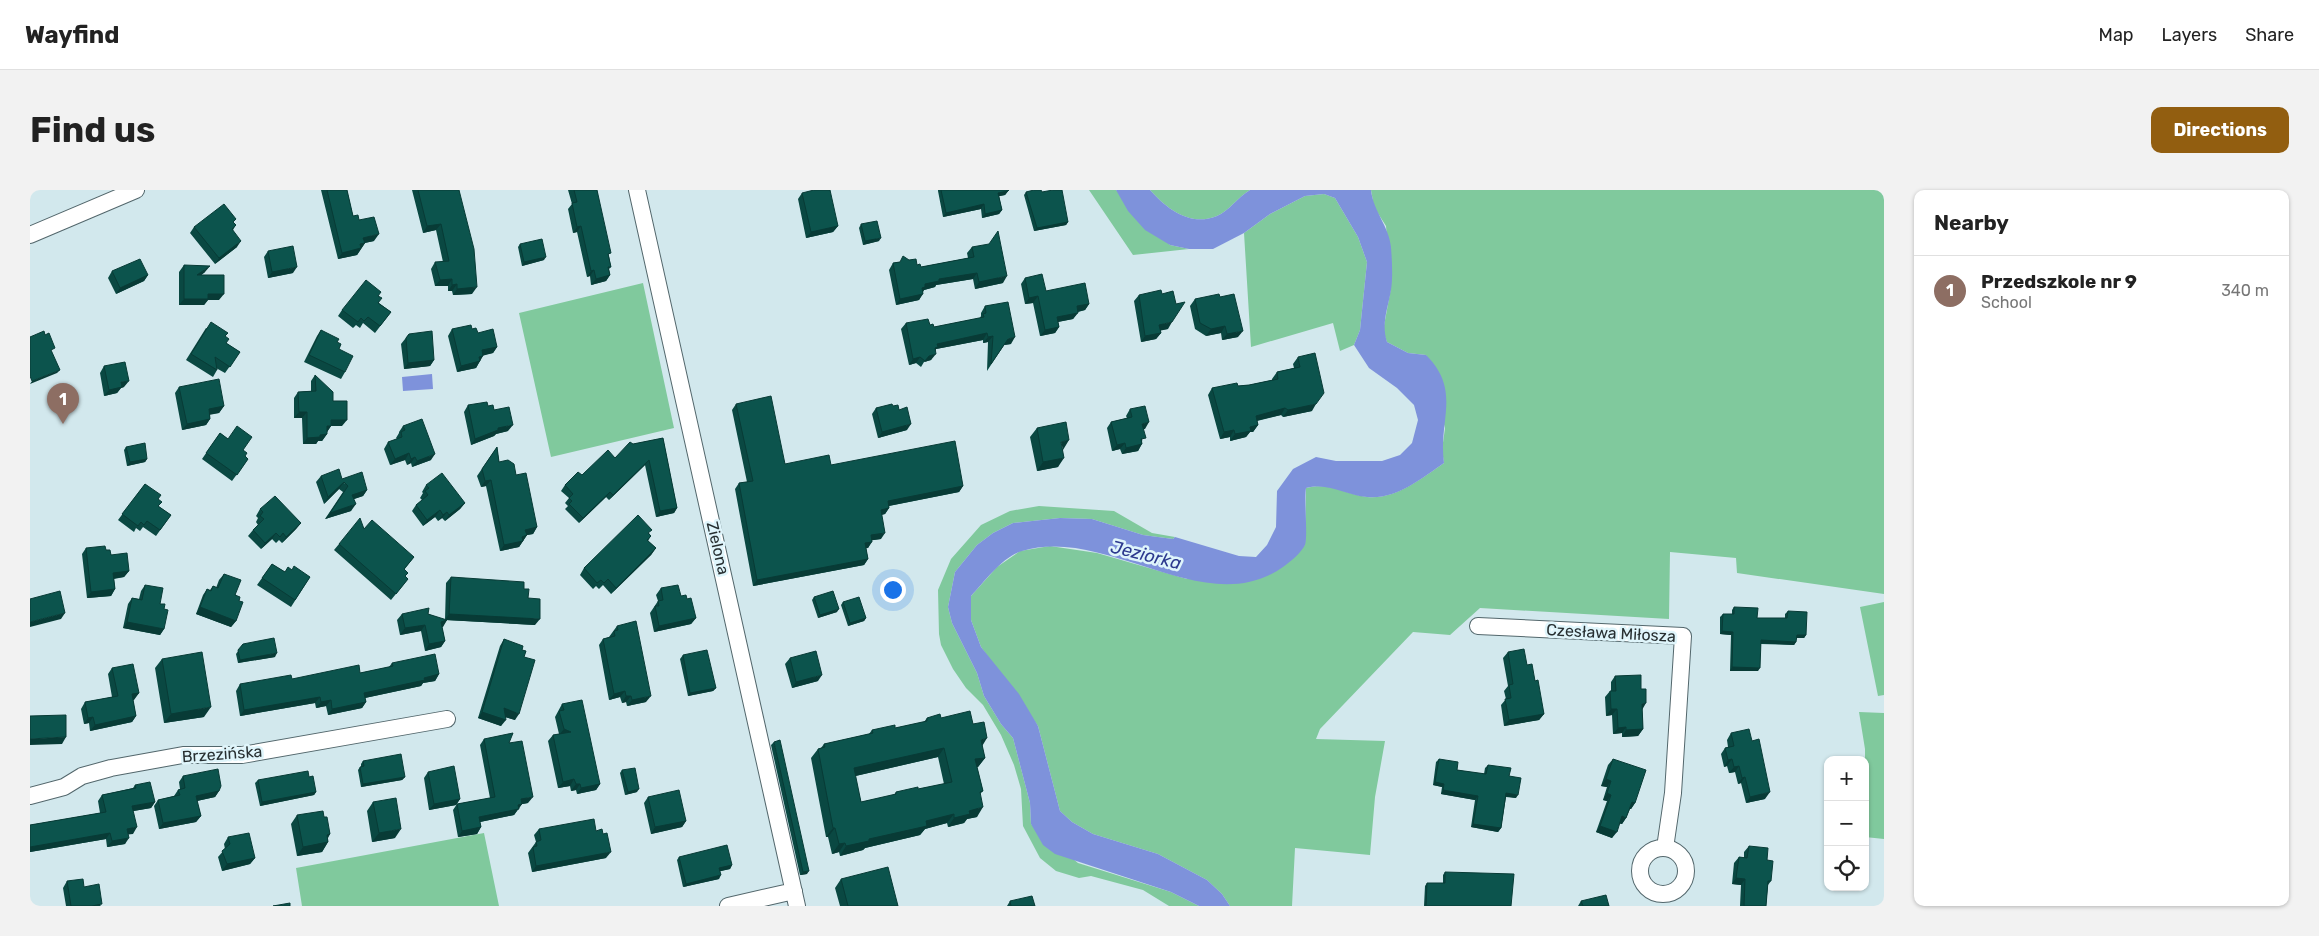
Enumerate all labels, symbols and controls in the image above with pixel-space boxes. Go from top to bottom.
text: Wayfind [25,21,119,49]
text: Map [2099,24,2134,46]
text: Layers [2162,24,2217,46]
text: Share [2245,24,2294,46]
button: Directions [2151,107,2289,153]
text: Find us [30,109,155,151]
text: Nearby [1934,210,2009,235]
text: Przedszkole nr 9 [1981,270,2137,293]
text: 1 [1946,281,1954,300]
text: 340 m [2221,281,2269,300]
text: School [1981,293,2032,312]
pin: 1 [47,383,79,424]
street label: Zielona [703,520,733,576]
water label: Jeziorka [1108,536,1184,574]
your location [880,577,906,603]
street label: Czesława Miłosza [1546,620,1676,646]
street label: Brzezińska [181,742,263,766]
map controls [1824,756,1869,891]
button: + [1824,756,1869,801]
button: − [1824,801,1869,846]
button: locate [1824,846,1869,891]

